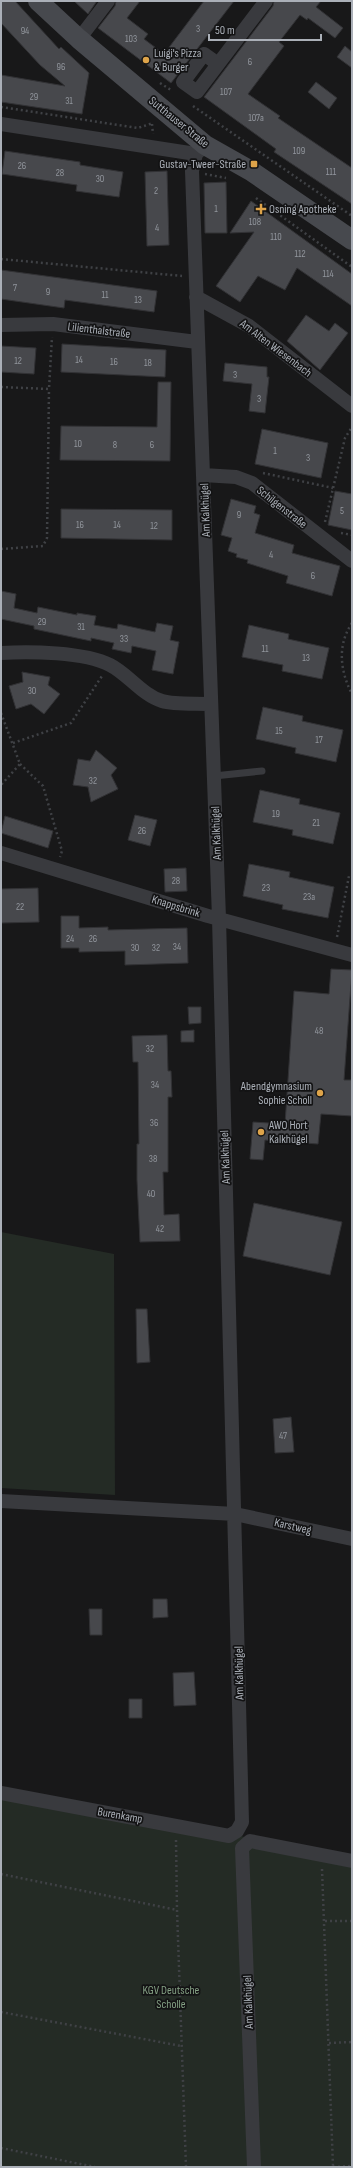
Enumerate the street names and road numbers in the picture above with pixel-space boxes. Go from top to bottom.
street label: Sutthauser Straße [146,94,212,151]
street label: Am Alten Wiesenbach [236,316,315,380]
street label: Lilienthalstraße [67,319,131,342]
street label: Am Kalkhügel [197,483,214,538]
street label: Schilgenstraße [253,483,310,532]
street label: Am Kalkhügel [208,806,225,861]
street label: Knappsbrink [150,892,202,921]
street label: Am Kalkhügel [217,1130,234,1185]
street label: Karstweg [273,1515,313,1538]
street label: Am Kalkhügel [232,1646,247,1701]
street label: Burenkamp [96,1804,144,1827]
street label: Am Kalkhügel [240,1975,257,2030]

